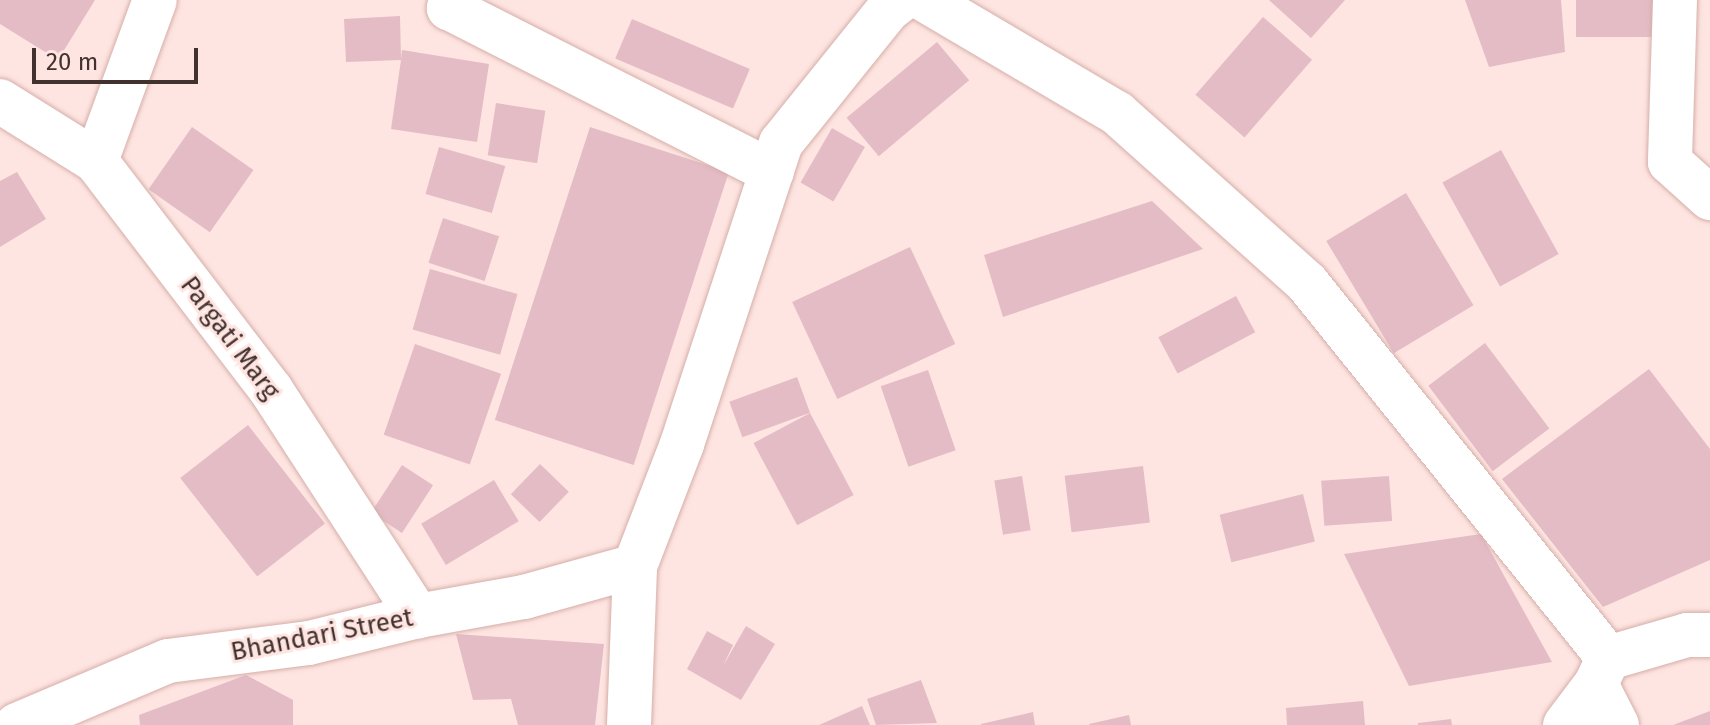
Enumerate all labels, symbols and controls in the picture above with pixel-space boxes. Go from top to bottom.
scale bar [36,32,202,82]
text: 20 m [46,48,98,76]
street label: Pargati Marg [174,270,286,406]
street label: Bhandari Street [228,602,416,668]

